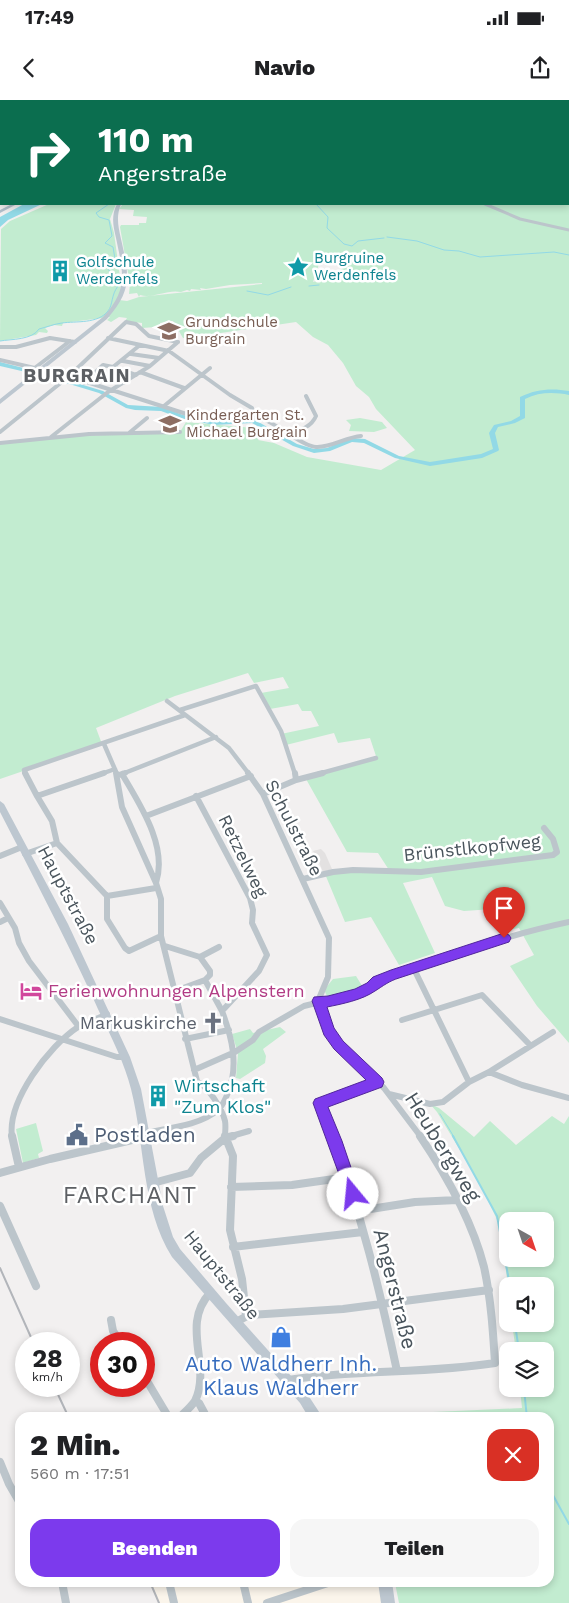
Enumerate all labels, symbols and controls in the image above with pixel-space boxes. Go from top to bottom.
text: 17:49 [25,6,74,29]
icon: back [15,54,43,82]
icon: share [526,54,554,82]
text: Navio [254,55,315,80]
text: 110 m [98,119,194,161]
icon: right [15,120,80,185]
text: Angerstraße [98,161,227,186]
place label: Burgruine Werdenfels [314,249,397,284]
place label: Golfschule Werdenfels [76,253,159,288]
place icon: Burgruine Werdenfels [285,254,311,280]
building icon: Golfschule Werdenfels [47,258,73,284]
place label: Grundschule Burgrain [185,313,278,348]
school or university icon: Grundschule Burgrain [156,318,182,344]
district label: BURGRAIN [23,364,131,387]
place label: Kindergarten St. Michael Burgrain [186,406,307,441]
school or university icon: Kindergarten St. Michael Burgrain [157,411,183,437]
street label: Schulstraße [261,776,328,879]
street label: Retzelweg [214,811,273,901]
street label: Brünstlkopfweg [402,830,542,865]
street label: Hauptstraße [34,842,103,948]
pin [483,887,525,938]
icon: arrive [490,894,518,922]
hotel icon: Ferienwohnungen Alpenstern [18,978,44,1004]
place label: Ferienwohnungen Alpenstern [48,980,305,1001]
church icon: Markuskirche [200,1010,226,1036]
place label: Markuskirche [80,1012,197,1033]
place label: Wirtschaft "Zum Klos" [174,1075,271,1117]
building icon: Wirtschaft "Zum Klos" [145,1083,171,1109]
street label: Heubergweg [400,1087,488,1207]
public building icon: Postladen [64,1122,90,1148]
place label: Postladen [94,1122,196,1147]
position arrow [326,1167,378,1219]
district label: FARCHANT [63,1181,197,1209]
north arrow [499,1212,554,1268]
map controls [499,1212,554,1397]
street label: Hauptstraße [180,1226,265,1324]
street label: Angerstraße [368,1226,423,1352]
button: sound [499,1277,554,1332]
shop icon: Auto Waldherr Inh. Klaus Waldherr [268,1324,294,1350]
speed limit sign: 30 [90,1332,155,1397]
button: layers [499,1342,554,1397]
text: 28 [32,1344,63,1373]
place label: Auto Waldherr Inh. Klaus Waldherr [185,1351,377,1400]
text: km/h [32,1370,63,1384]
text: 2 Min. [30,1427,121,1462]
button: close [487,1429,539,1481]
text: 560 m · 17:51 [30,1464,129,1483]
button: Beenden [30,1519,280,1577]
button: Teilen [290,1519,539,1577]

